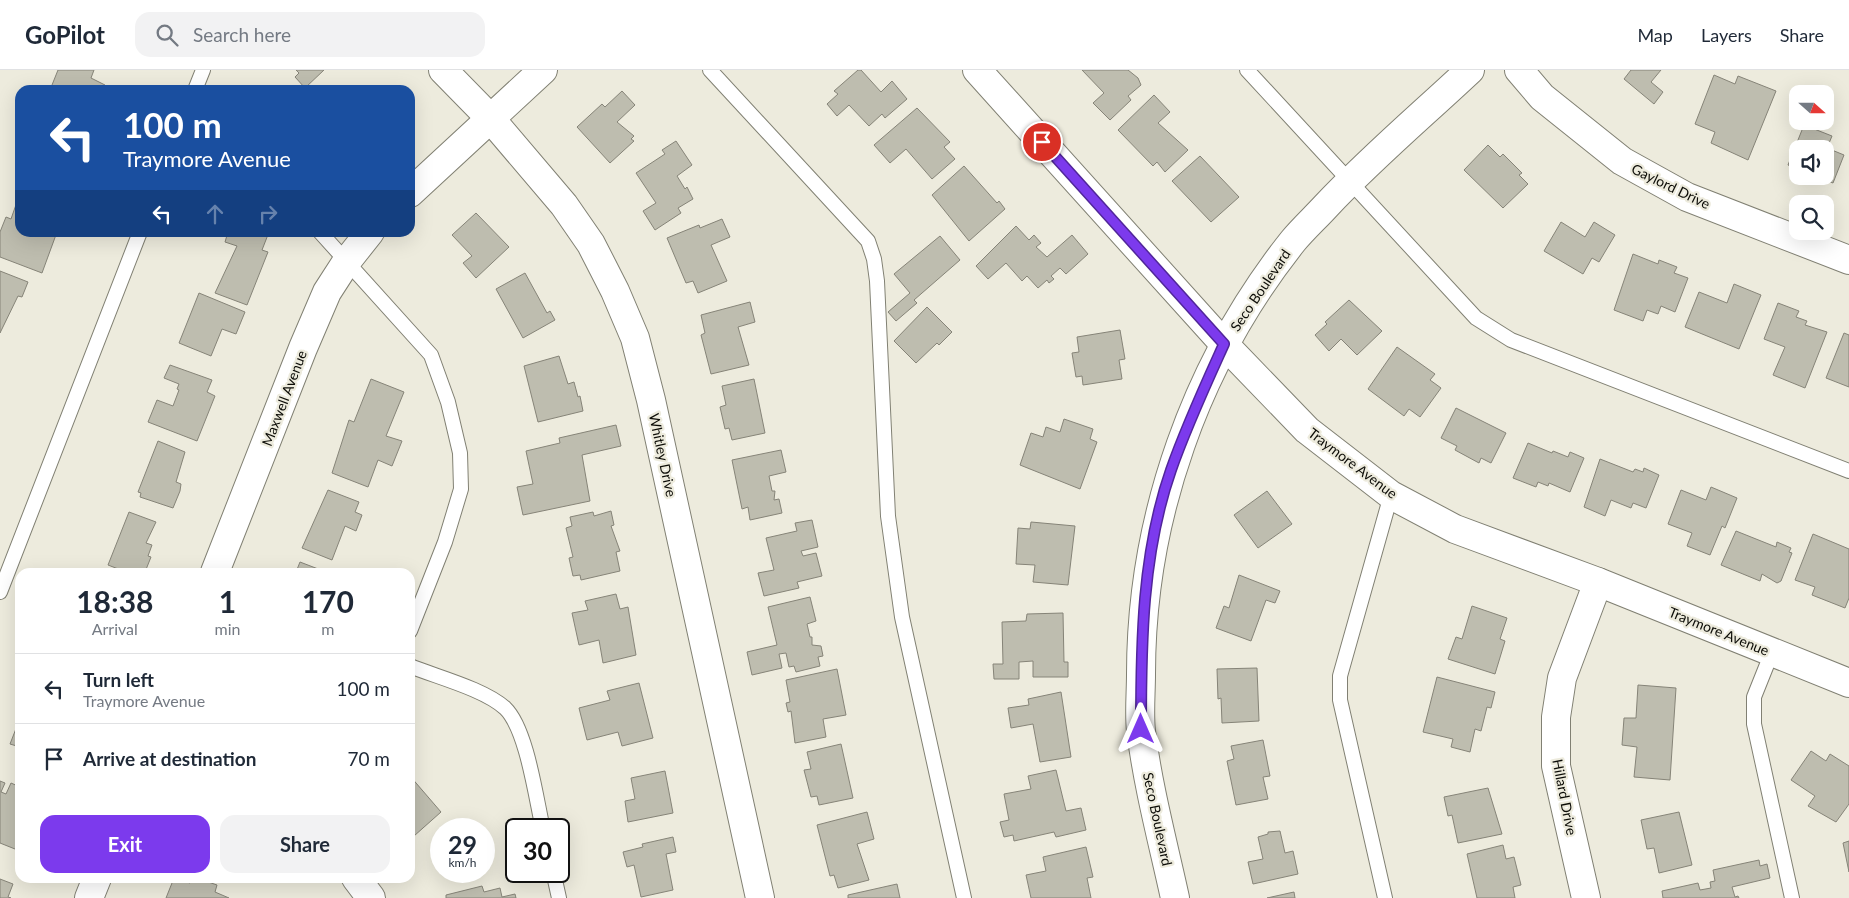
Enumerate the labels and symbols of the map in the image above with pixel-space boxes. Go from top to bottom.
north arrow [1789,85,1834,130]
pin [1021,121,1063,163]
street label: Gaylord Drive [1629,160,1713,212]
street label: Seco Boulevard [1226,246,1294,334]
street label: Maxwell Avenue [258,348,310,448]
street label: Whitley Drive [646,412,680,498]
street label: Traymore Avenue [1305,424,1401,502]
street label: Traymore Avenue [1666,603,1772,659]
position arrow [1114,702,1166,754]
street label: Hillard Drive [1549,758,1581,836]
street label: Seco Boulevard [1140,771,1176,867]
speed limit sign: 30 [505,818,570,883]

